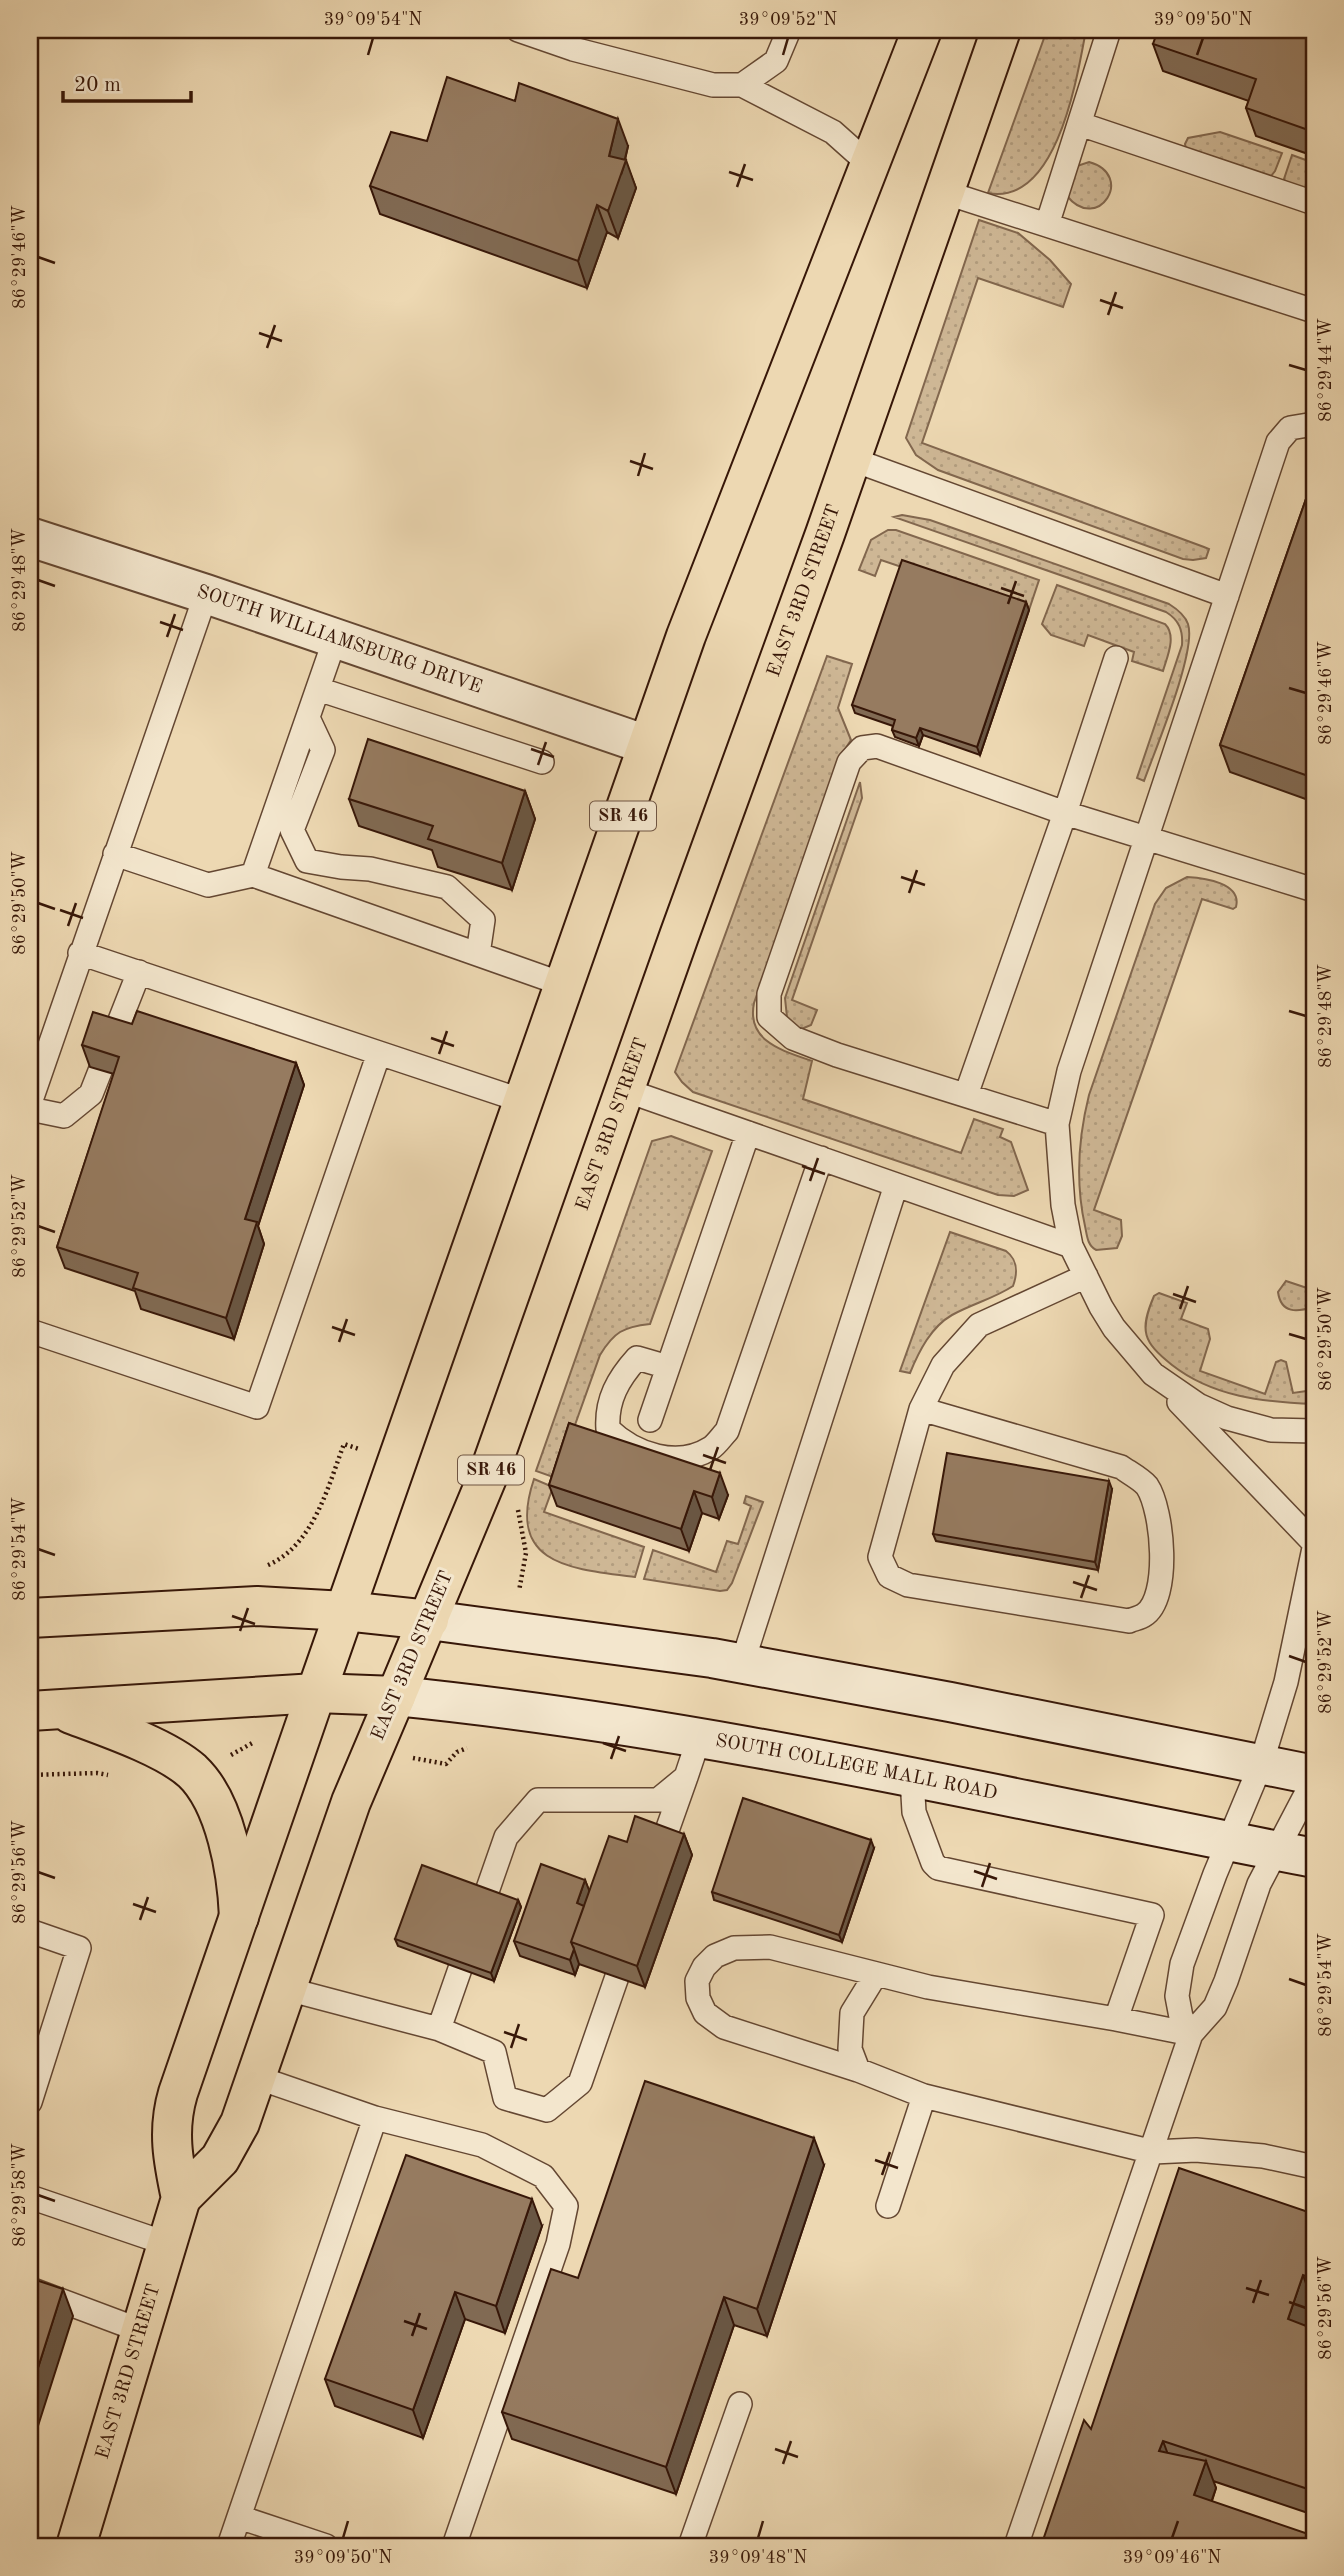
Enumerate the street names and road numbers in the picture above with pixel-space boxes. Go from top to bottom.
street label: EAST 3RD STREET [764,502,844,680]
street label: SOUTH WILLIAMSBURG DRIVE [194,582,484,697]
road number: SR 46 [590,802,656,830]
street label: EAST 3RD STREET [573,1035,652,1213]
road number: SR 46 [458,1456,524,1484]
street label: EAST 3RD STREET [369,1569,457,1743]
street label: SOUTH COLLEGE MALL ROAD [714,1731,999,1804]
street label: EAST 3RD STREET [93,2282,164,2462]

